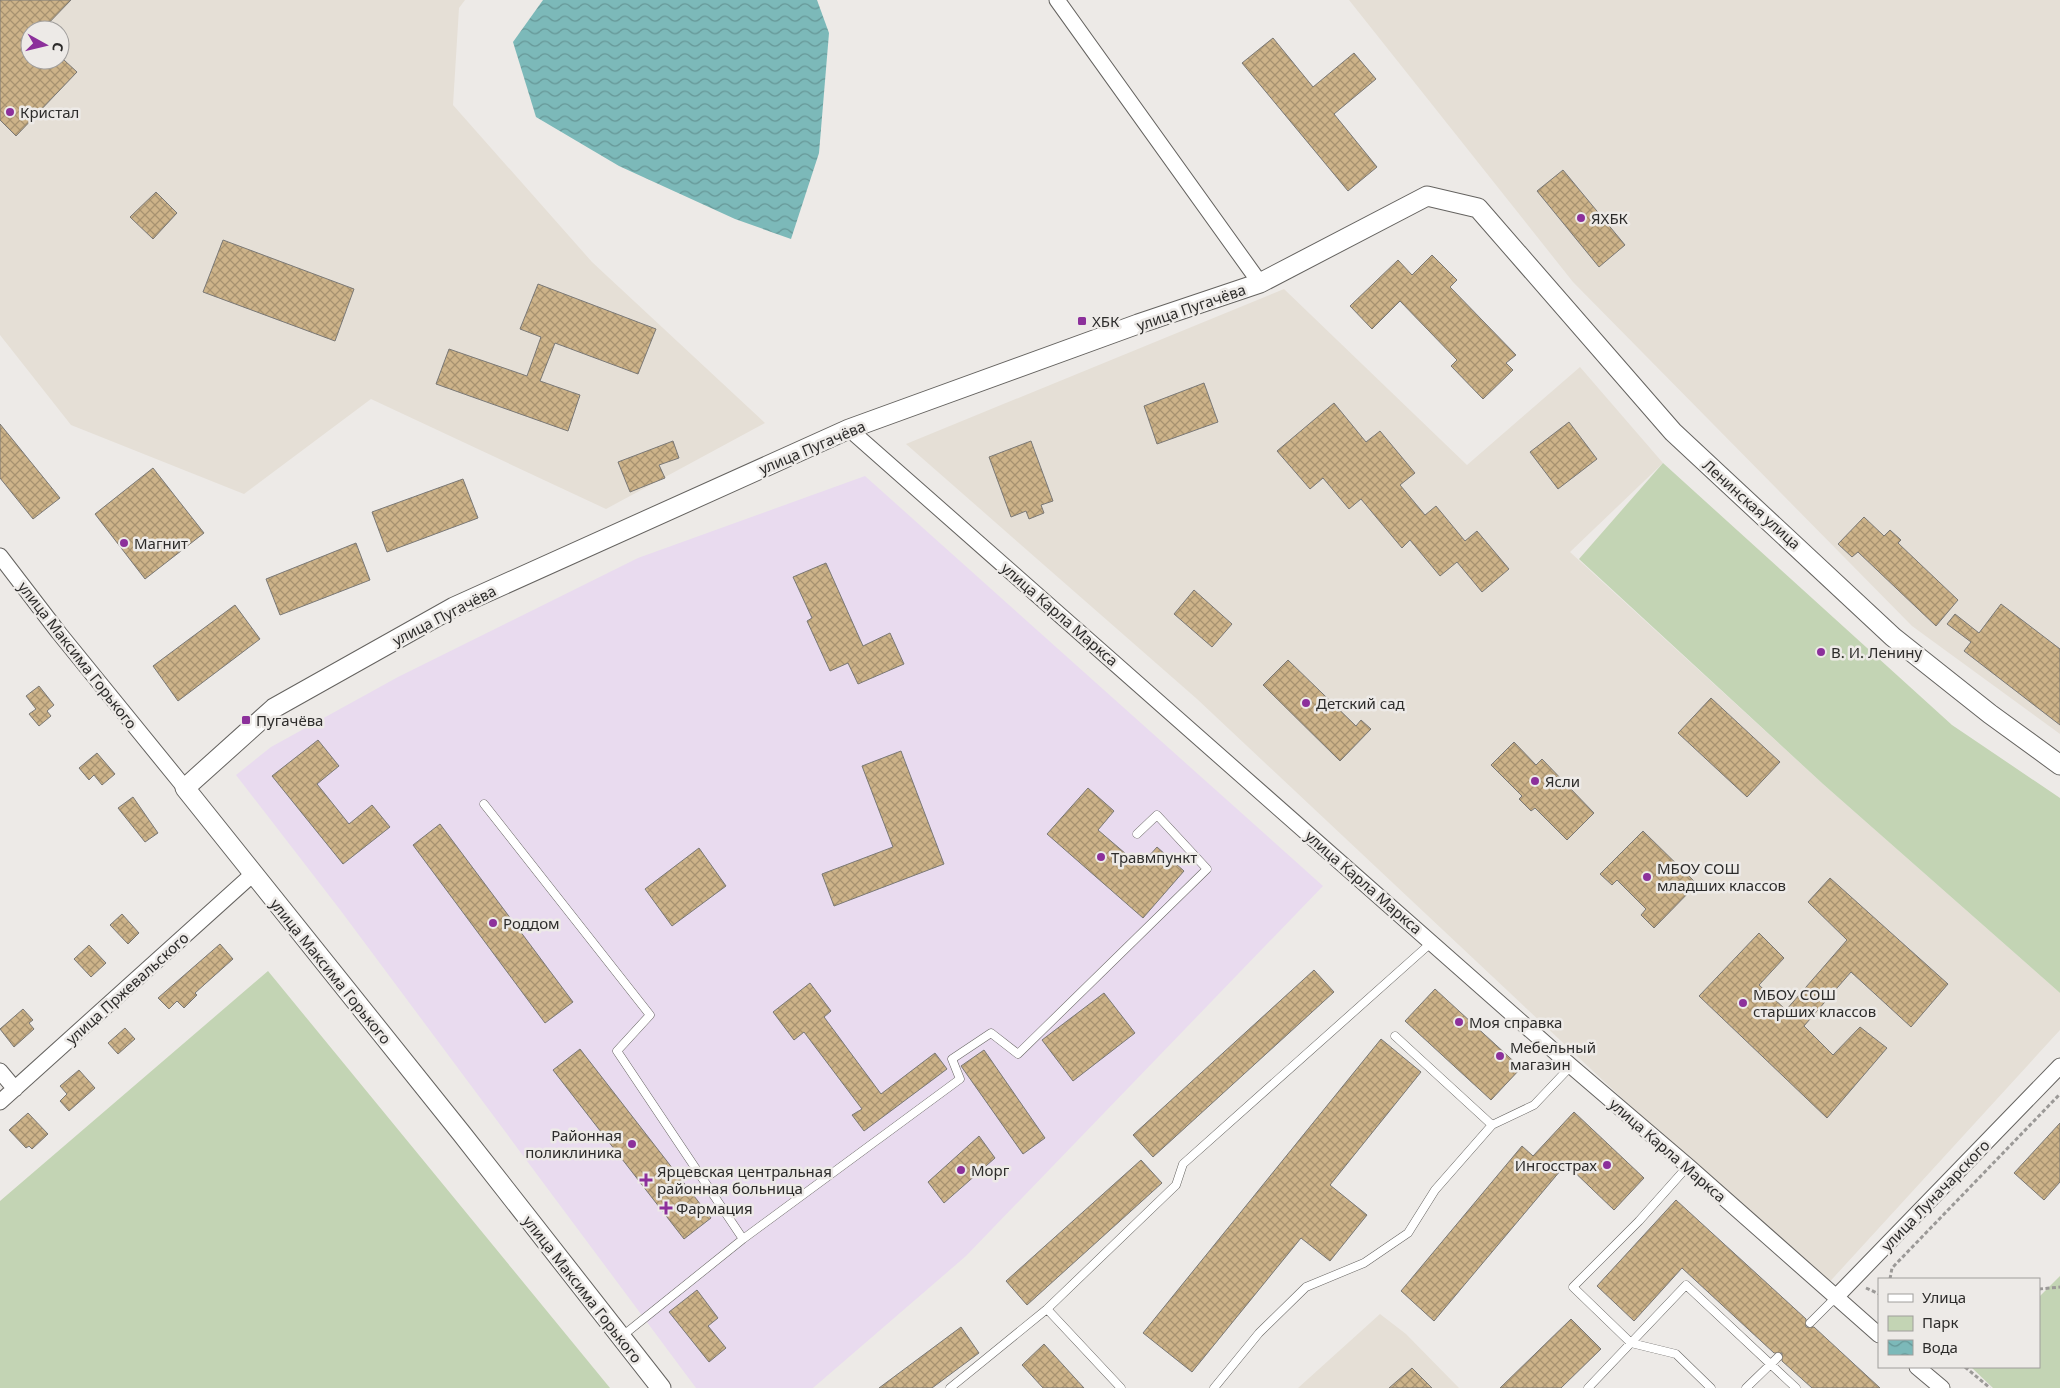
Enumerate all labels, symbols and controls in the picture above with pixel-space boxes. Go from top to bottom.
north arrow [20,20,70,70]
text: С [48,41,68,53]
place label: Кристал [20,102,79,122]
marker: Кристал [4,106,16,118]
place label: ЯХБК [1591,208,1629,228]
marker: ЯХБК [1575,212,1587,224]
street label: улица Пугачёва [1134,279,1248,335]
place label: ХБК [1092,311,1120,331]
marker: ХБК [1076,315,1088,327]
street label: улица Пугачёва [756,416,868,478]
street label: Ленинская улица [1699,455,1805,553]
place label: Магнит [134,533,188,553]
marker: Магнит [118,537,130,549]
street label: улица Карла Маркса [997,558,1123,670]
street label: улица Максима Горького [14,577,142,733]
street label: улица Пугачёва [389,580,499,650]
place label: В. И. Ленину [1831,642,1922,662]
marker: В. И. Ленину [1815,646,1827,658]
place label: Детский сад [1316,693,1405,713]
marker: Детский сад [1300,697,1312,709]
place label: Пугачёва [256,710,323,730]
marker: Пугачёва [240,714,252,726]
place label: Ясли [1545,771,1580,791]
marker: Ясли [1529,775,1541,787]
street label: улица Карла Маркса [1301,826,1427,938]
place label: Травмпункт [1111,847,1197,867]
marker: Травмпункт [1095,851,1107,863]
place label: МБОУ СОШ младших классов [1657,858,1786,895]
marker: МБОУ СОШ младших классов [1641,871,1653,883]
street label: улица Максима Горького [266,894,396,1048]
place label: Роддом [503,913,560,933]
marker: Роддом [487,917,499,929]
street label: улица Пржевальского [61,927,193,1049]
place label: МБОУ СОШ старших классов [1753,984,1876,1021]
marker: МБОУ СОШ старших классов [1737,997,1749,1009]
place label: Моя справка [1469,1012,1562,1032]
marker: Моя справка [1453,1016,1465,1028]
place label: Мебельный магазин [1510,1037,1596,1074]
marker: Мебельный магазин [1494,1050,1506,1062]
street label: улица Карла Маркса [1605,1094,1731,1206]
place label: Районная поликлиника [525,1125,622,1162]
street label: улица Луначарского [1877,1135,1994,1255]
marker: Районная поликлиника [626,1138,638,1150]
place label: Ингосстрах [1515,1155,1597,1175]
marker: Ингосстрах [1601,1159,1613,1171]
place label: Морг [971,1160,1010,1180]
place label: Ярцевская центральная районная больница [657,1161,832,1198]
marker: Морг [955,1164,967,1176]
marker: Ярцевская центральная районная больница [639,1173,653,1187]
place label: Фармация [676,1198,753,1218]
marker: Фармация [660,1202,672,1214]
street label: улица Максима Горького [519,1211,647,1367]
legend [1878,1278,2040,1368]
text: Улица [1922,1287,1966,1307]
text: Парк [1922,1312,1958,1332]
text: Вода [1922,1337,1958,1357]

